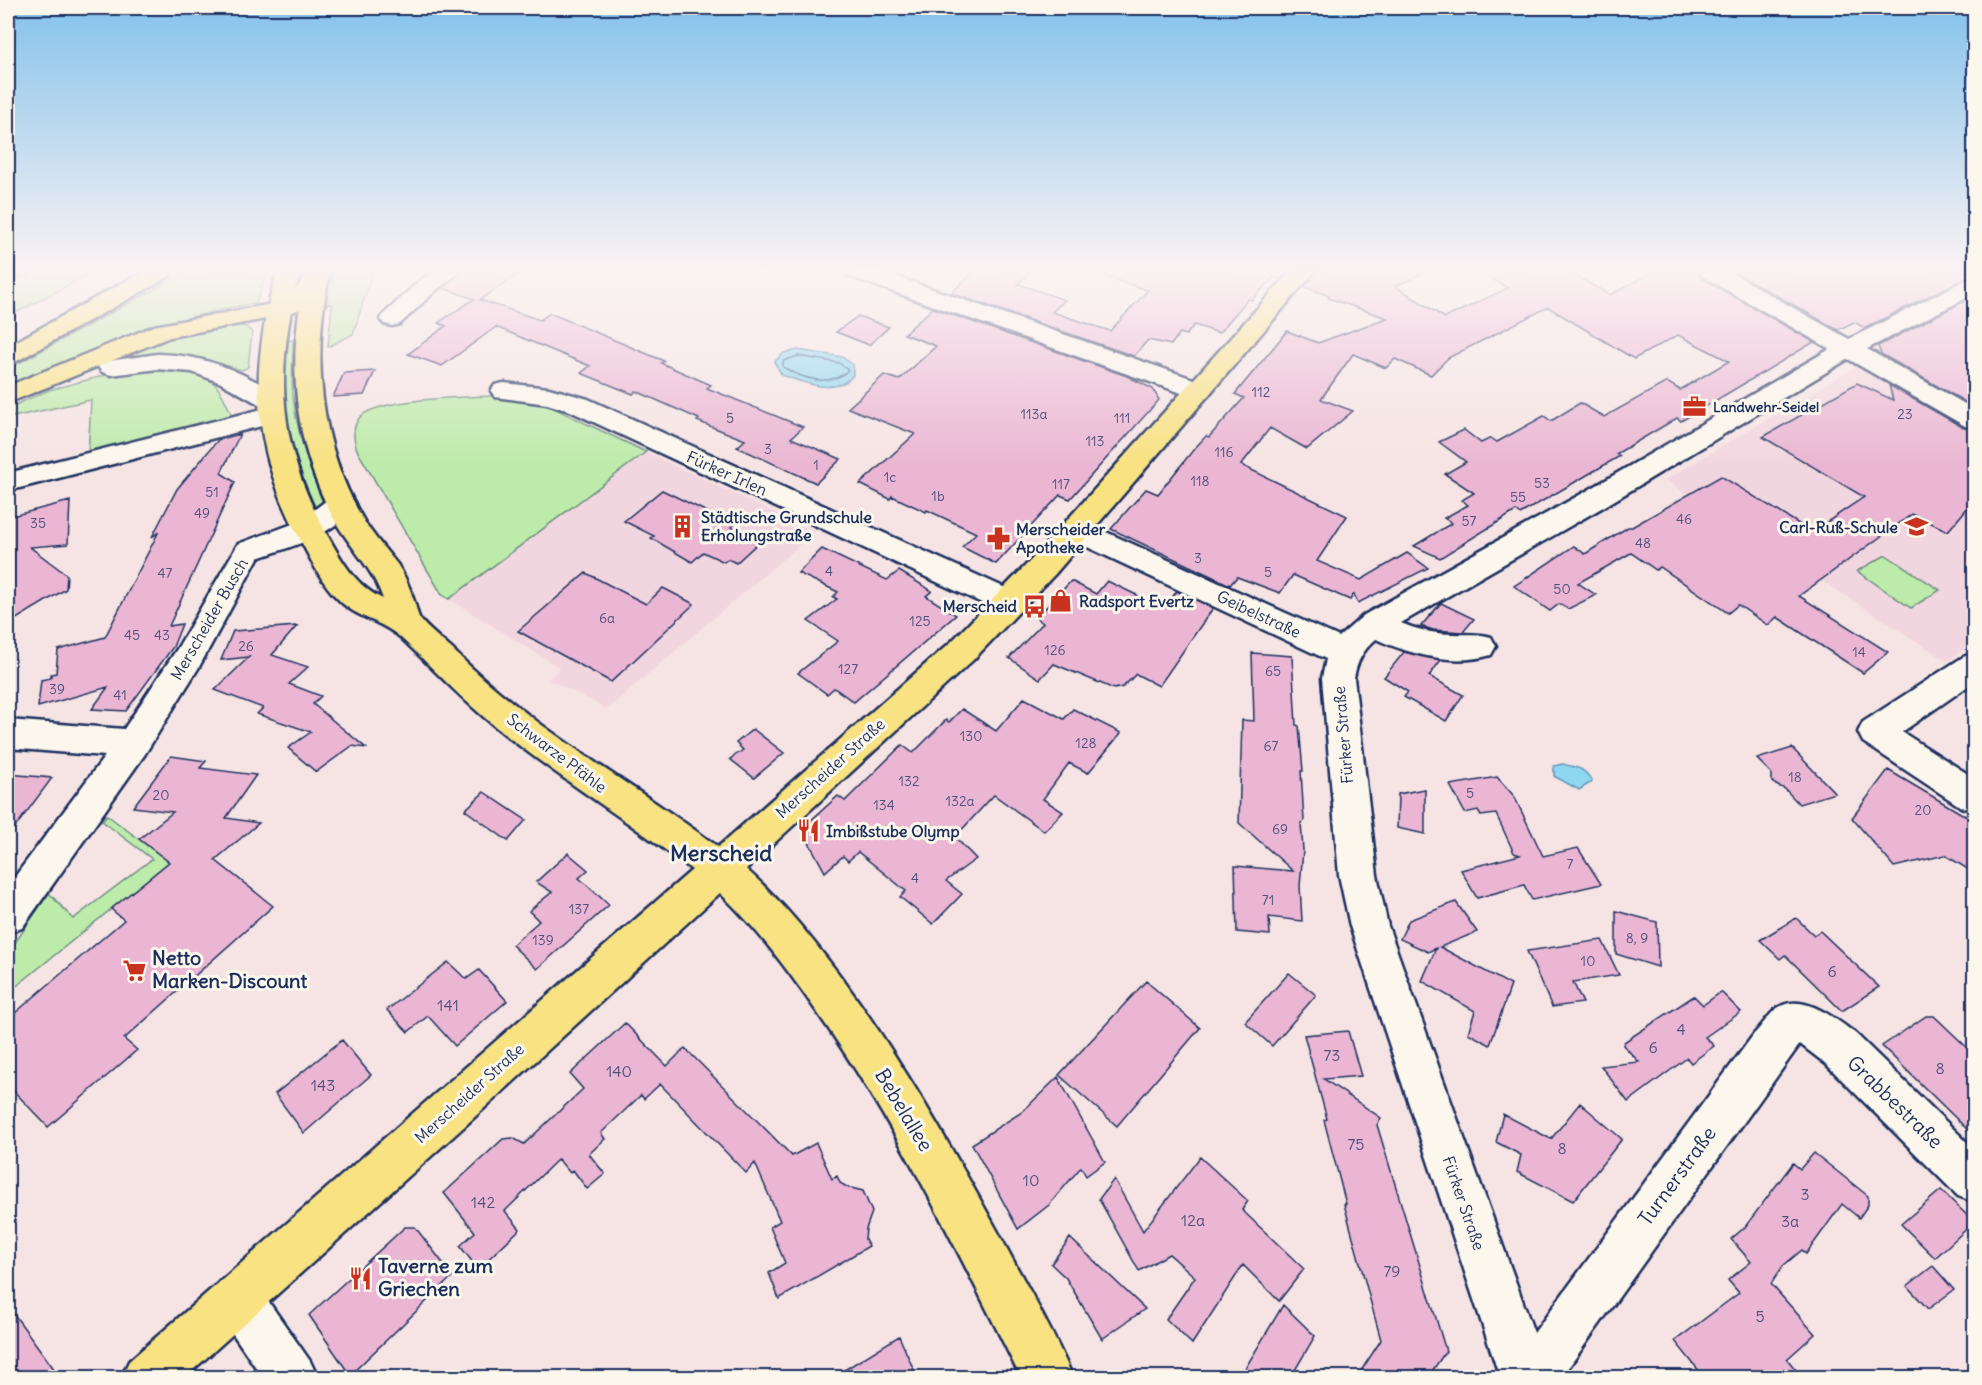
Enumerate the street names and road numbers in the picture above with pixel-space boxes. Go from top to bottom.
street label: Fürker Irlen [684,446,770,500]
street label: Merscheider Busch [166,554,252,684]
street label: Geibelstraße [1214,586,1304,642]
street label: Fürker Straße [1329,685,1357,785]
street label: Schwarze Pfähle [503,709,611,797]
street label: Merscheider Straße [771,714,889,822]
street label: Merscheider Straße [410,1039,528,1147]
street label: Grabbestraße [1842,1050,1948,1154]
street label: Bebelallee [870,1064,939,1156]
street label: Turnerstraße [1632,1121,1721,1230]
street label: Fürker Straße [1439,1153,1489,1253]

